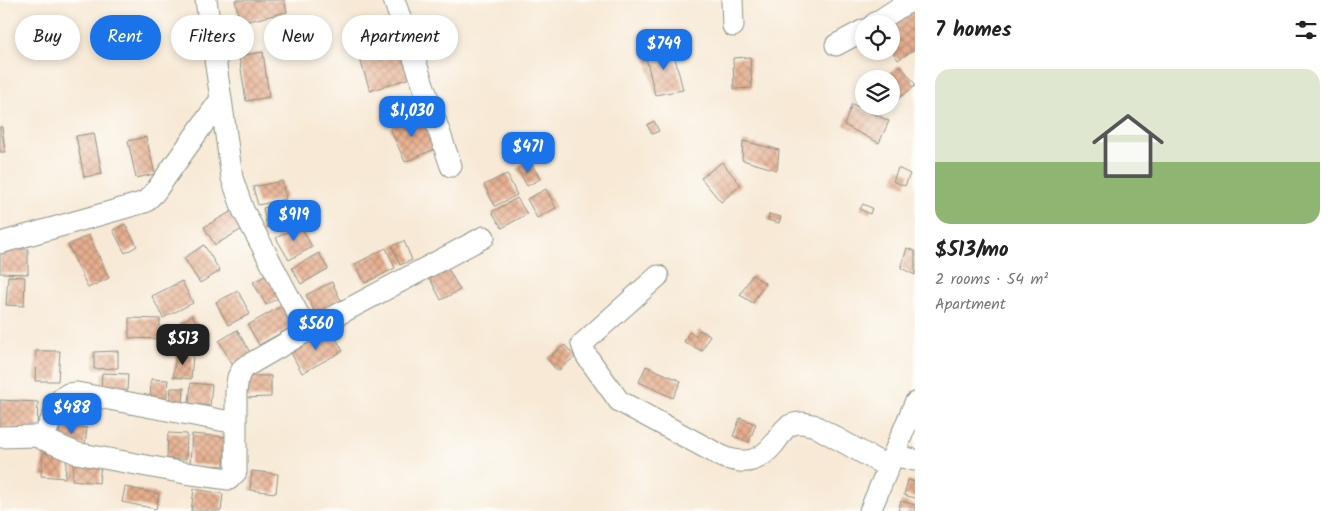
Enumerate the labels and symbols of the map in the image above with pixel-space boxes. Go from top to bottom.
pin: $749 [634,28,694,71]
pin: $1,030 [371,96,453,138]
pin: $471 [498,132,558,174]
pin: $919 [264,200,324,242]
pin: $560 [286,308,346,351]
pin: $513 [153,324,213,366]
pin: $488 [42,392,102,435]

